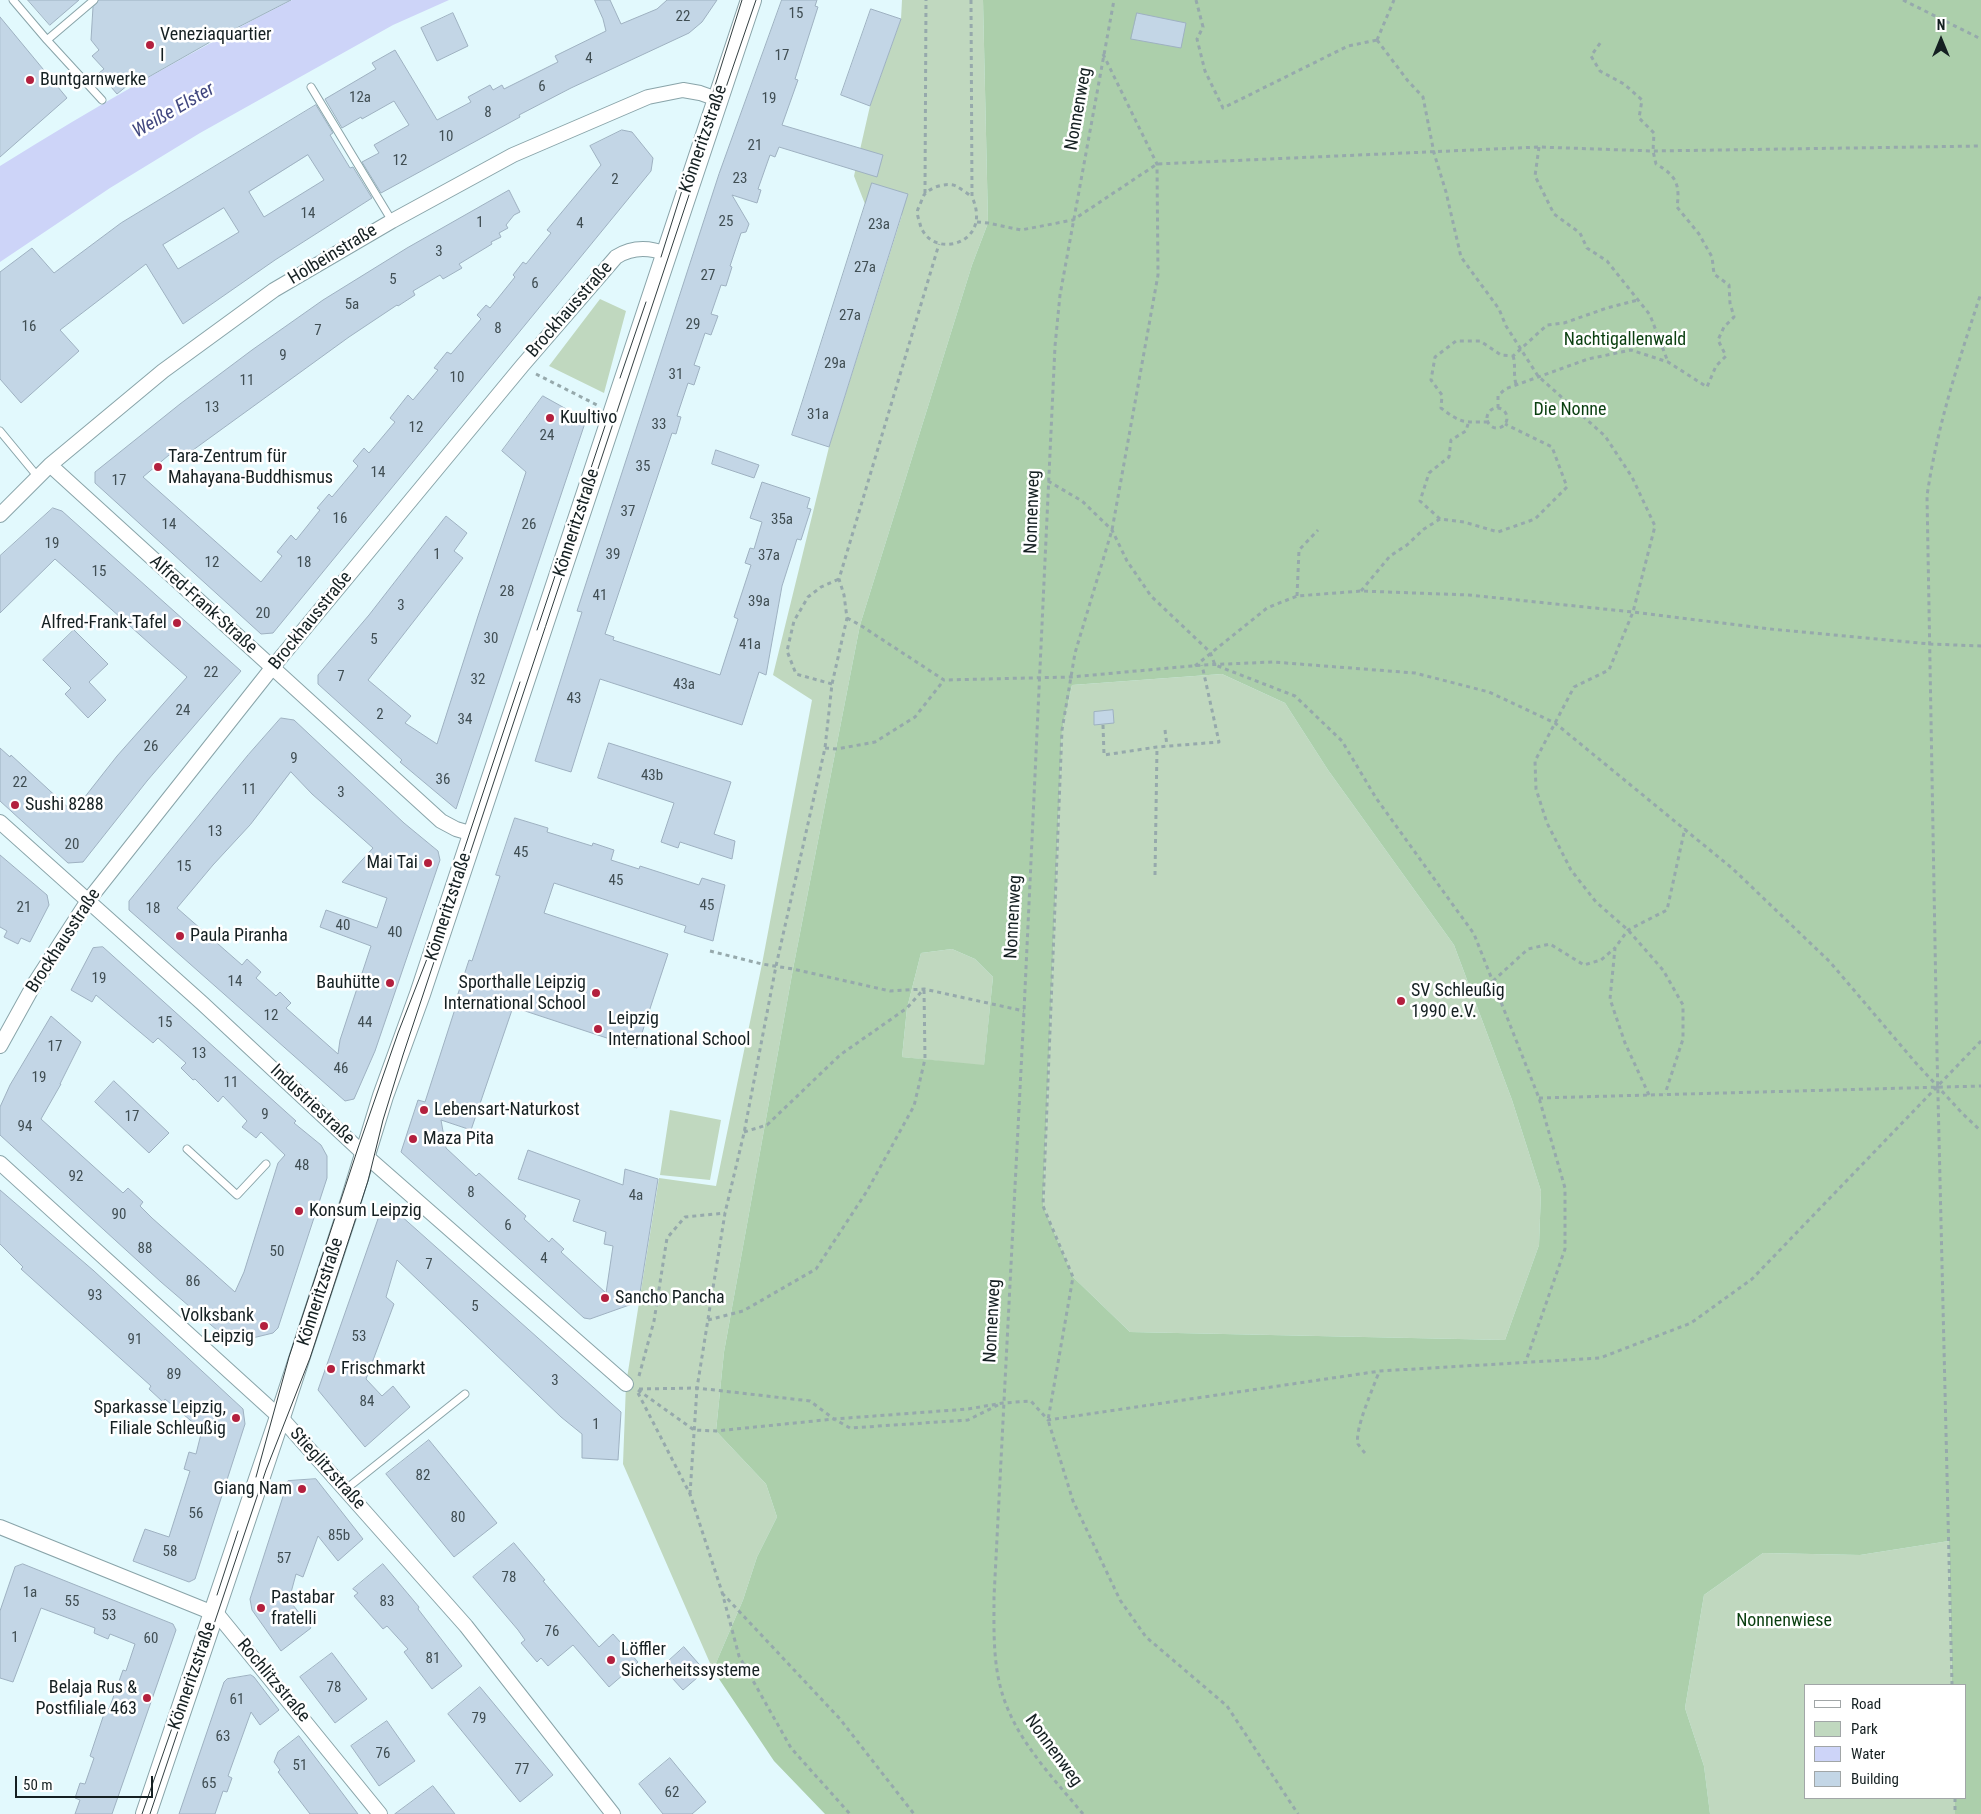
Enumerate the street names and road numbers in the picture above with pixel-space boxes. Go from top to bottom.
street label: Nonnenweg [1061,66,1097,152]
street label: Könneritzstraße [675,82,733,196]
street label: Holbeinstraße [285,220,381,290]
street label: Brockhausstraße [523,258,617,362]
street label: Könneritzstraße [549,466,605,580]
street label: Nonnenweg [1021,470,1045,554]
street label: Alfred-Frank-Straße [145,551,261,659]
street label: Brockhausstraße [265,568,357,674]
street label: Könneritzstraße [421,850,477,964]
street label: Nonnenweg [1001,875,1027,959]
street label: Brockhausstraße [22,885,106,997]
street label: Industriestraße [265,1060,359,1150]
street label: Könneritzstraße [293,1235,349,1349]
street label: Nonnenweg [980,1279,1006,1363]
street label: Stieglitzstraße [285,1424,369,1514]
street label: Könneritzstraße [164,1619,222,1733]
street label: Rochlitzstraße [232,1635,314,1727]
street label: Nonnenweg [1020,1711,1086,1791]

